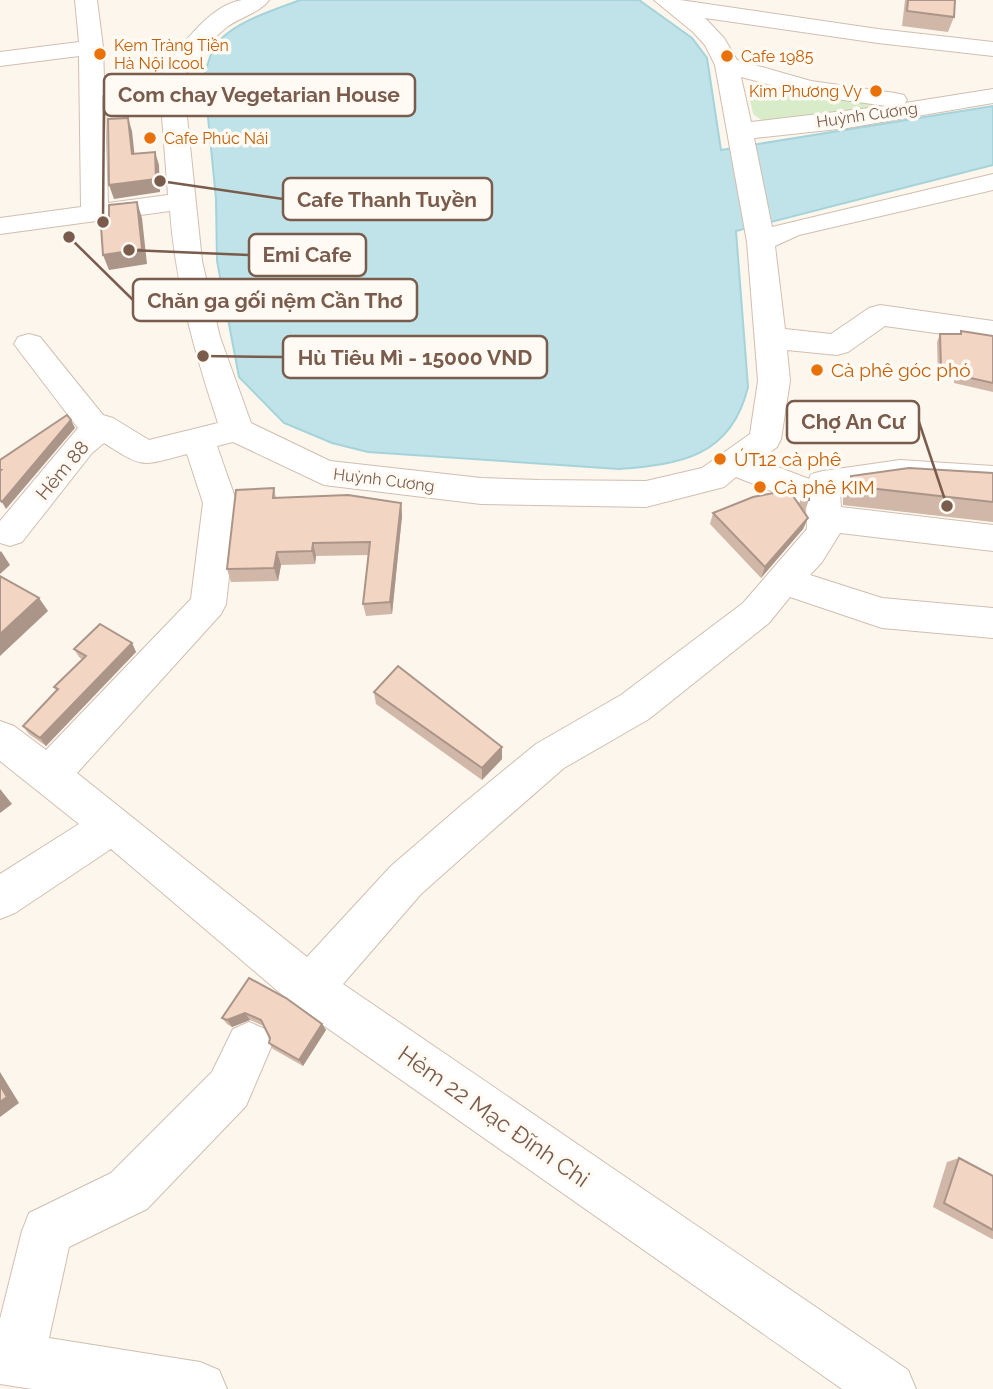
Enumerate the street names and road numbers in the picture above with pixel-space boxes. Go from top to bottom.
street label: Huỳnh Cương [815,98,919,132]
street label: Hẻm 88 [31,436,93,504]
street label: Huỳnh Cương [332,464,436,496]
street label: Hẻm 22 Mạc Đĩnh Chi [393,1040,595,1192]

